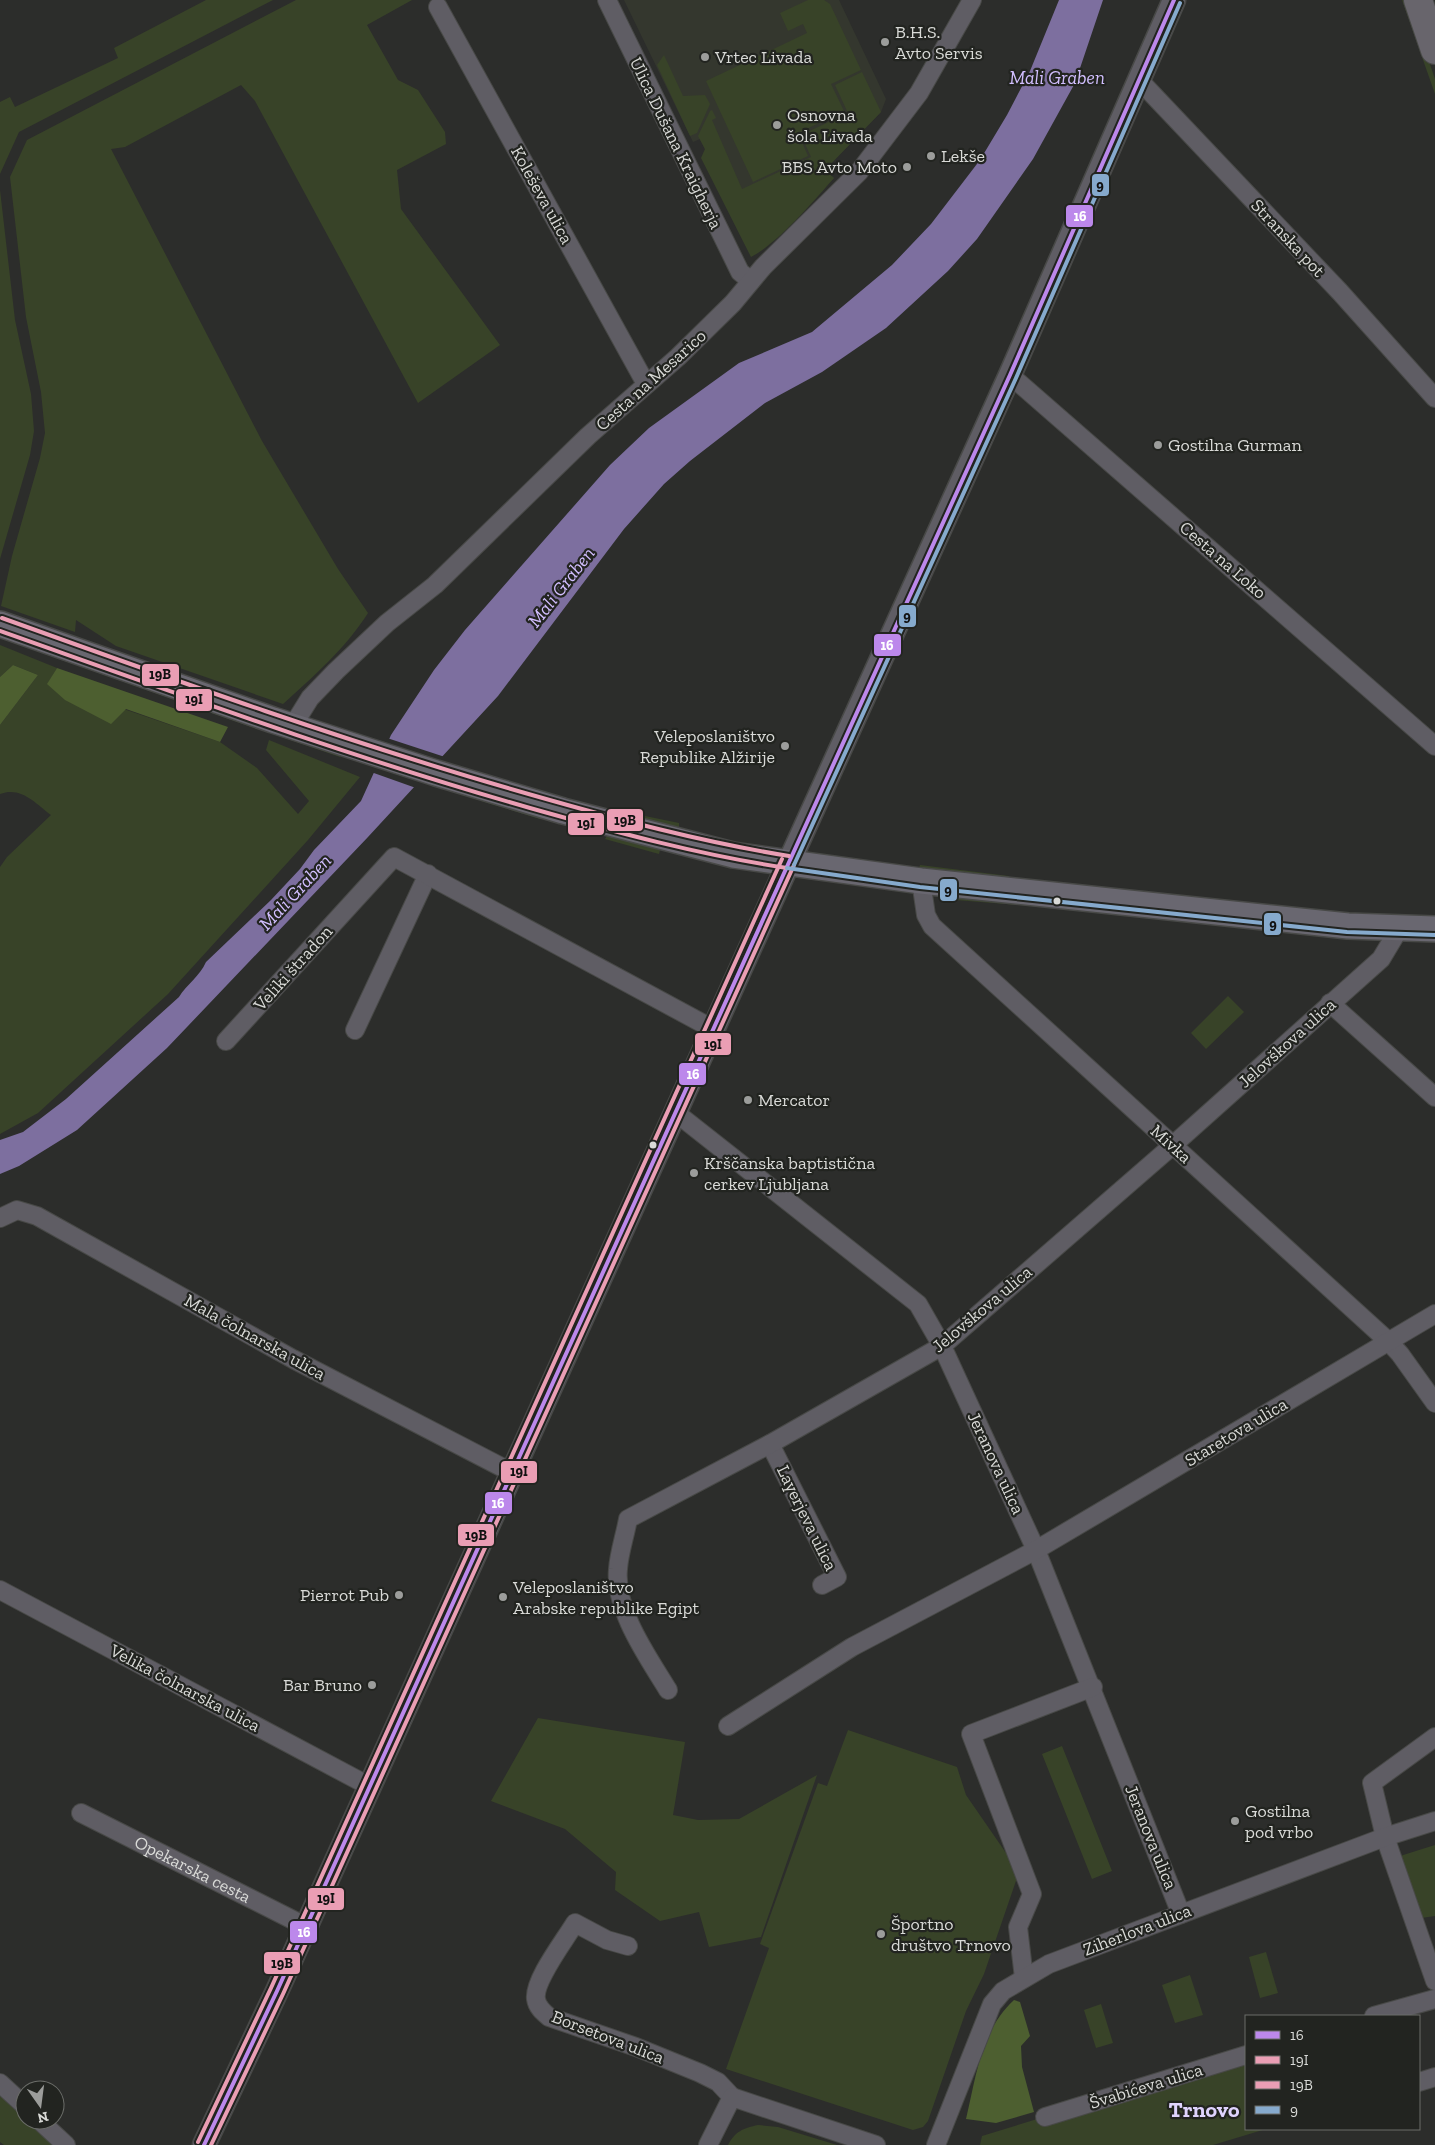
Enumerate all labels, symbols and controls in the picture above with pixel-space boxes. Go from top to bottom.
place label: B.H.S. Avto Servis [895,21,983,64]
marker: B.H.S. Avto Servis [879,36,891,48]
place label: Vrtec Livada [714,46,812,68]
marker: Vrtec Livada [699,51,711,63]
street label: Ulica Dušana Kraigherja [625,54,727,233]
water label: Mali Graben [1009,66,1105,89]
place label: Osnovna šola Livada [787,104,873,147]
marker: Osnovna šola Livada [771,119,783,131]
street label: Koleševa ulica [506,142,578,248]
place label: Lekše [941,145,985,167]
marker: Lekše [925,150,937,162]
place label: BBS Avto Moto [782,156,897,178]
marker: BBS Avto Moto [901,161,913,173]
line badge: 9 [1091,173,1110,197]
text: 9 [1096,177,1104,194]
street label: Stranska pot [1246,194,1330,282]
line badge: 16 [1065,204,1094,228]
text: 16 [1073,208,1087,225]
street label: Cesta na Mesarico [591,325,711,435]
place label: Gostilna Gurman [1168,434,1302,456]
marker: Gostilna Gurman [1152,439,1164,451]
street label: Cesta na Loko [1175,516,1271,604]
water label: Mali Graben [522,542,600,632]
line badge: 9 [898,604,917,628]
text: 9 [903,608,911,625]
line badge: 16 [873,633,902,657]
text: 16 [880,637,894,654]
line badge: 19B [141,663,180,687]
text: 19B [149,666,171,683]
line badge: 19I [175,688,213,712]
text: 19I [185,691,203,708]
place label: Veleposlaništvo Republike Alžirije [640,725,775,768]
marker: Veleposlaništvo Republike Alžirije [779,740,791,752]
line badge: 19B [606,808,644,832]
line badge: 19I [567,812,605,836]
text: 19B [614,812,636,829]
text: 19I [577,815,595,832]
water label: Mali Graben [254,849,336,935]
line badge: 9 [939,878,958,902]
text: 9 [944,882,952,899]
unlabelled marker [1052,896,1062,906]
line badge: 9 [1263,912,1282,936]
text: 9 [1269,916,1277,933]
street label: Veliki štradon [248,920,338,1016]
street label: Jelovškova ulica [1234,993,1341,1093]
line badge: 19I [694,1032,732,1056]
text: 19I [704,1036,722,1053]
line badge: 16 [678,1062,707,1086]
text: 16 [686,1066,700,1083]
place label: Mercator [758,1089,830,1111]
marker: Mercator [742,1094,754,1106]
street label: Mivka [1146,1120,1196,1168]
unlabelled marker [648,1140,658,1150]
place label: Krščanska baptistična cerkev Ljubljana [704,1152,876,1195]
marker: Krščanska baptistična cerkev Ljubljana [688,1167,700,1179]
street label: Jelovškova ulica [928,1261,1037,1357]
street label: Mala čolnarska ulica [181,1289,330,1385]
street label: Staretova ulica [1181,1393,1291,1471]
street label: Jeranova ulica [963,1408,1029,1518]
line badge: 19I [500,1460,538,1484]
street label: Layerjeva ulica [772,1462,842,1575]
text: 19I [510,1463,528,1480]
line badge: 16 [484,1491,513,1515]
text: 16 [491,1495,505,1512]
line badge: 19B [457,1523,495,1547]
text: 19B [465,1527,487,1544]
place label: Veleposlaništvo Arabske republike Egipt [512,1576,699,1619]
place label: Pierrot Pub [300,1584,389,1606]
marker: Pierrot Pub [393,1589,405,1601]
marker: Veleposlaništvo Arabske republike Egipt [497,1591,509,1603]
street label: Velika čolnarska ulica [105,1639,264,1737]
place label: Bar Bruno [283,1674,362,1696]
marker: Bar Bruno [366,1679,378,1691]
street label: Jeranova ulica [1120,1782,1182,1893]
place label: Gostilna pod vrbo [1245,1800,1313,1843]
marker: Gostilna pod vrbo [1229,1815,1241,1827]
street label: Opekarska cesta [131,1831,255,1908]
line badge: 19I [307,1887,345,1911]
text: 19I [317,1890,335,1907]
street label: Ziherlova ulica [1080,1899,1194,1961]
place label: Športno društvo Trnovo [891,1913,1011,1956]
line badge: 16 [289,1920,318,1944]
text: 16 [297,1924,311,1941]
marker: Športno društvo Trnovo [875,1928,887,1940]
line badge: 19B [263,1951,301,1975]
text: 19B [271,1955,293,1972]
street label: Borsetova ulica [549,2005,668,2069]
legend [1245,2015,1420,2130]
text: 16 [1290,2026,1304,2044]
text: 19I [1290,2051,1309,2069]
street label: Švabićeva ulica [1087,2058,1206,2114]
text: 19B [1290,2076,1313,2094]
north arrow [15,2080,65,2130]
district label: Trnovo [1168,2096,1240,2123]
text: 9 [1290,2101,1298,2119]
text: N [35,2108,50,2127]

